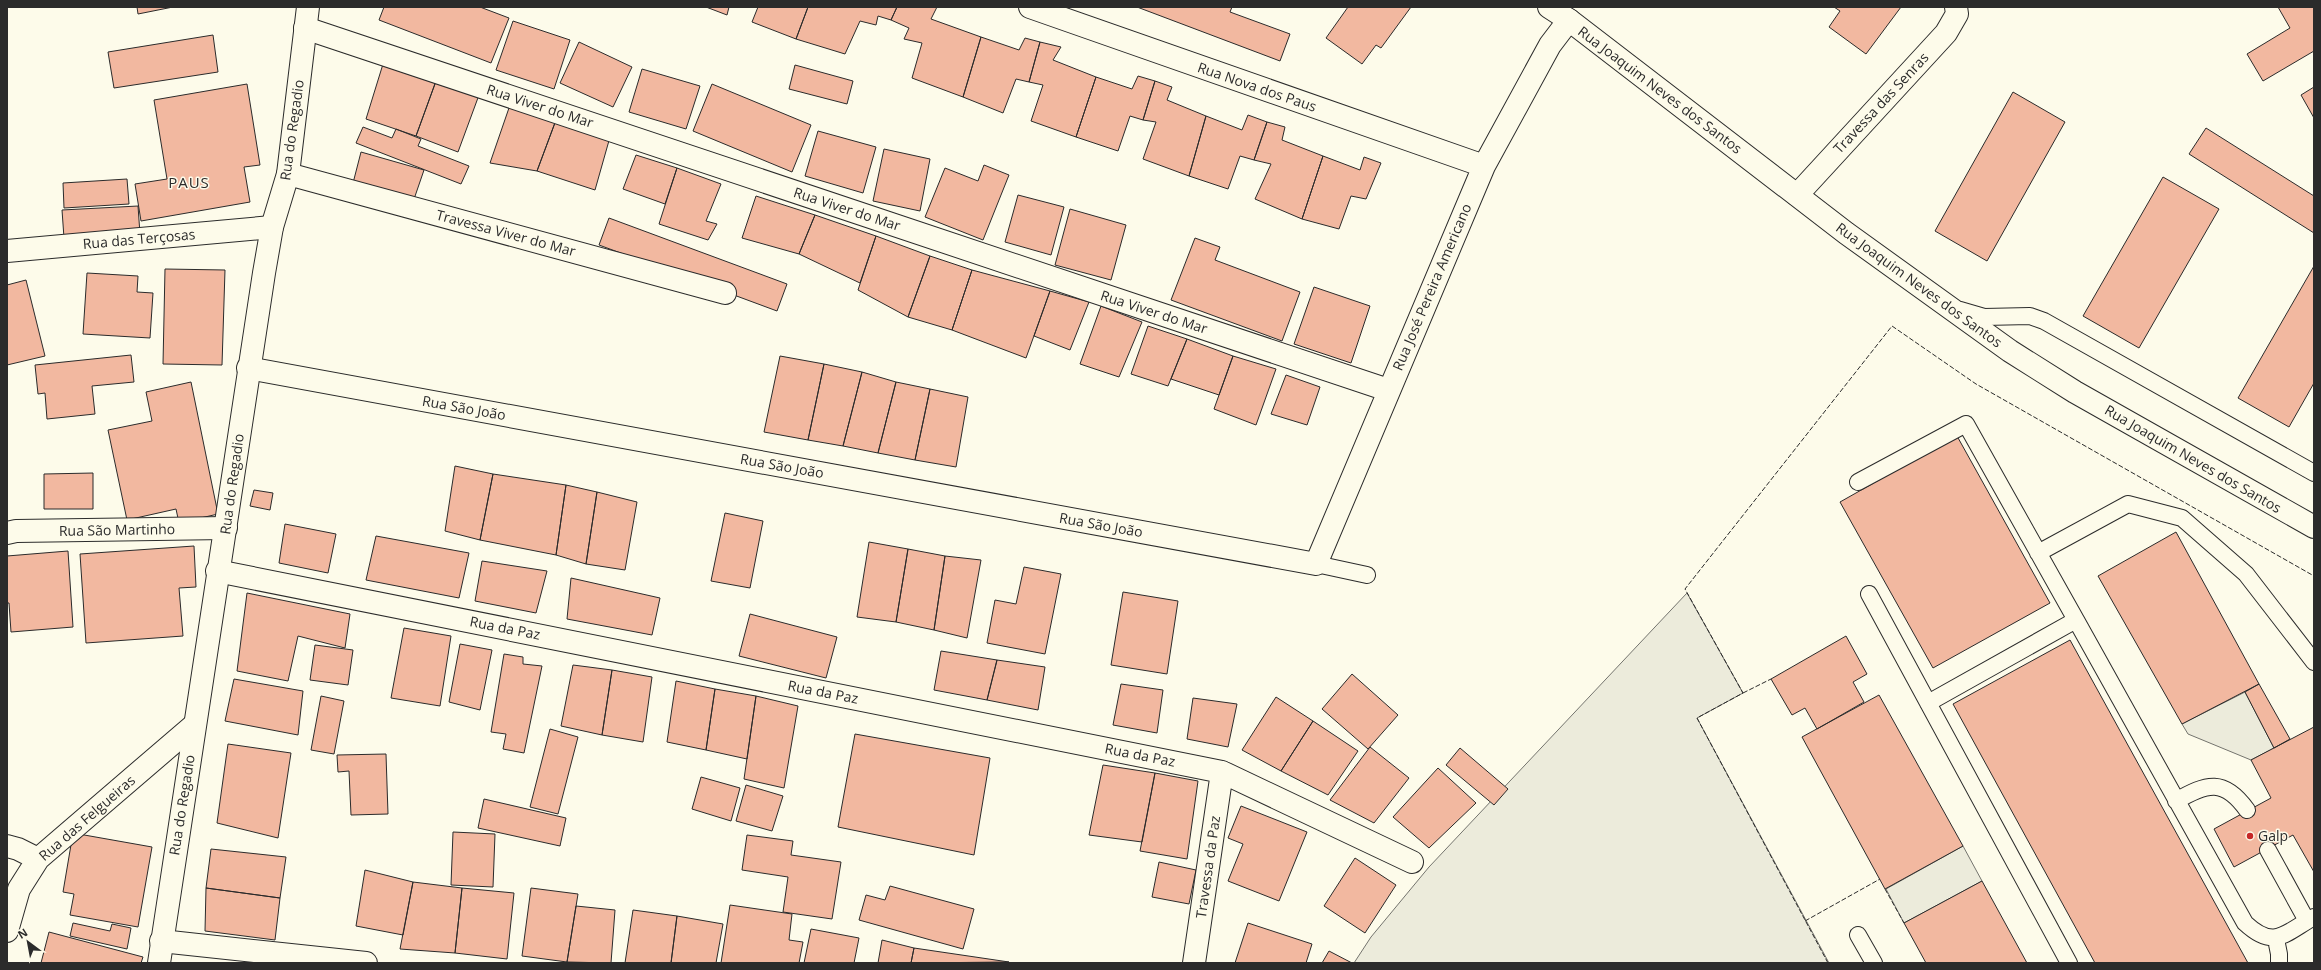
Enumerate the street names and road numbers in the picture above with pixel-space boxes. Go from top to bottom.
street label: Rua Joaquim Neves dos Santos [1574,22,1746,158]
street label: Travessa das Senras [1829,48,1933,157]
street label: Rua Nova dos Paus [1195,57,1320,116]
street label: Rua do Regadio [275,78,308,182]
street label: Rua Viver do Mar [484,79,596,132]
street label: Rua Viver do Mar [791,182,903,235]
street label: Rua José Pereira Americano [1388,200,1475,373]
street label: Travessa Viver do Mar [434,205,578,260]
street label: Rua Joaquim Neves dos Santos [1832,218,2006,352]
street label: Rua das Terçosas [82,224,196,253]
street label: Rua Viver do Mar [1098,285,1210,338]
street label: Rua São João [421,391,507,424]
street label: Rua Joaquim Neves dos Santos [2102,400,2285,517]
street label: Rua do Regadio [215,432,248,536]
street label: Rua São João [739,449,825,482]
street label: Rua São João [1058,508,1144,541]
street label: Rua São Martinho [59,519,175,540]
street label: Rua da Paz [468,611,542,644]
street label: Rua da Paz [786,675,860,708]
street label: Rua da Paz [1103,738,1177,771]
street label: Rua do Regadio [164,753,199,857]
street label: Rua das Felgueiras [35,770,139,865]
street label: Travessa da Paz [1191,814,1224,920]

